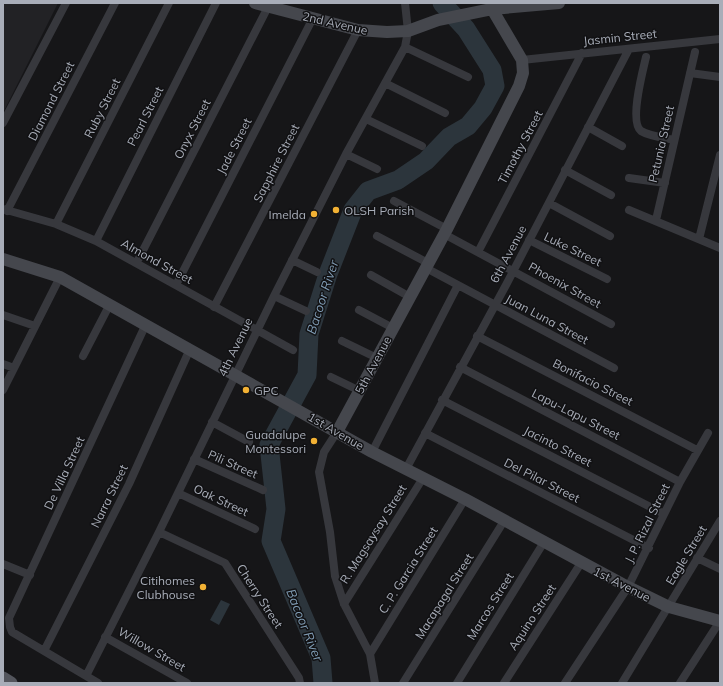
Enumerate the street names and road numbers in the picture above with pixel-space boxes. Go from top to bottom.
street label: 2nd Avenue [301,8,369,38]
street label: Jasmin Street [582,26,658,48]
street label: Diamond Street [25,59,77,143]
street label: Ruby Street [81,76,123,140]
street label: Pearl Street [124,84,166,148]
street label: Onyx Street [171,97,213,161]
street label: Petunia Street [645,104,677,184]
street label: Timothy Street [494,108,546,186]
street label: Jade Street [213,115,255,177]
street label: Sapphire Street [250,121,302,205]
street label: 6th Avenue [487,223,529,285]
street label: Luke Street [542,229,604,269]
street label: Almond Street [119,235,195,287]
street label: Phoenix Street [526,259,604,311]
street label: Juan Luna Street [503,291,591,347]
street label: 4th Avenue [214,315,256,379]
street label: 5th Avenue [352,334,394,396]
street label: Bonifacio Street [550,355,636,409]
street label: Lapu-Lapu Street [529,385,623,443]
street label: 1st Avenue [305,409,367,453]
street label: Jacinto Street [521,422,595,470]
street label: De Villa Street [40,434,88,512]
street label: Pili Street [206,446,260,482]
street label: Del Pilar Street [502,455,582,505]
street label: Narra Street [87,462,131,530]
street label: Oak Street [191,481,251,519]
street label: J. P. Rizal Street [621,481,673,565]
street label: R. Magsaysay Street [336,482,410,586]
street label: Eagle Street [662,522,710,588]
street label: C. P. Garcia Street [375,524,441,616]
street label: Macapagal Street [412,550,476,642]
street label: Cherry Street [234,561,286,631]
street label: 1st Avenue [591,563,653,605]
street label: Marcos Street [463,569,517,643]
street label: Aquino Street [505,581,559,653]
street label: Willow Street [116,624,188,674]

